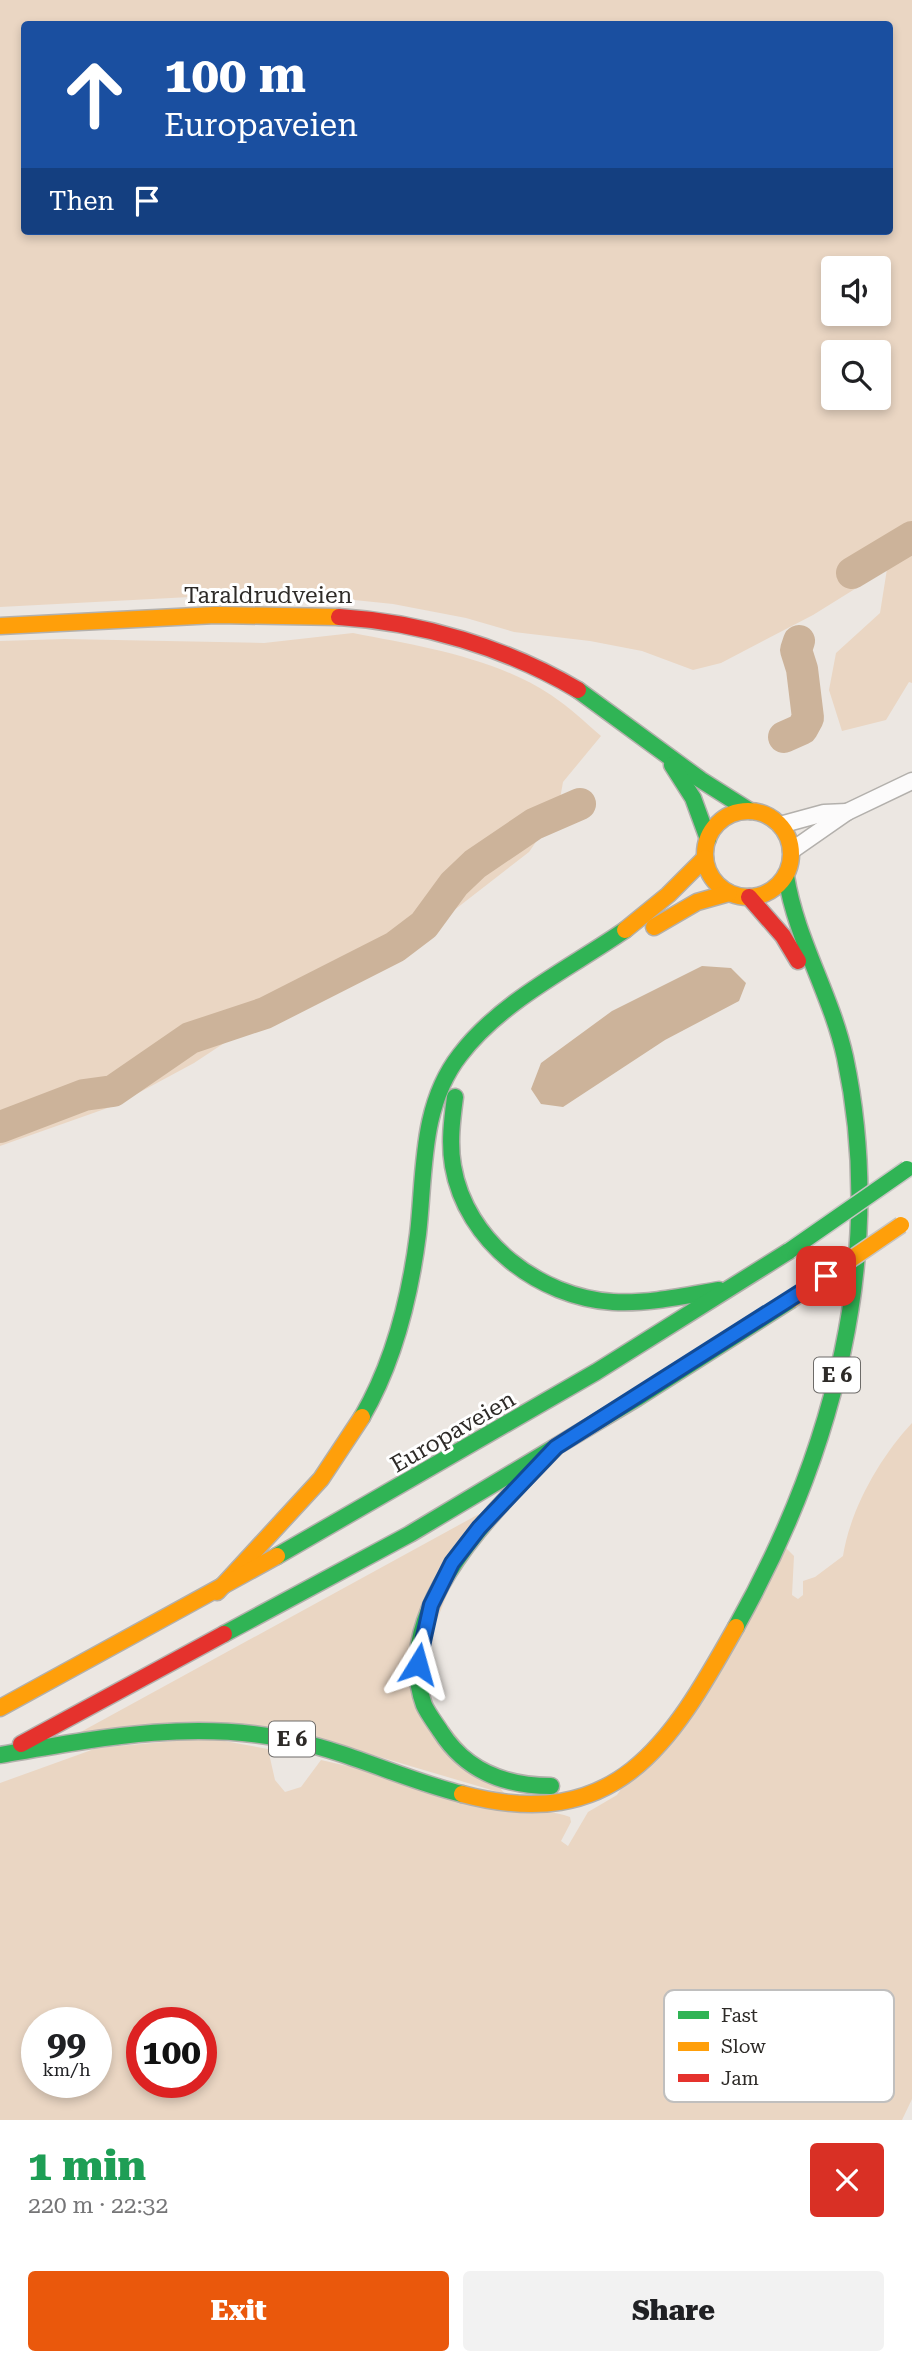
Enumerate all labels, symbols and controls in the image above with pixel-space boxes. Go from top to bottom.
text: 100 m [164,47,306,104]
icon: ahead [49,49,140,140]
text: Europaveien [164,106,358,144]
icon: arrive [128,182,166,220]
text: Then [49,186,114,216]
map controls [821,256,891,410]
button: sound [821,256,891,326]
button: search [821,340,891,410]
street label: Taraldrudveien [184,582,353,609]
pin [796,1246,856,1306]
icon: arrive [807,1257,845,1295]
road number: E 6 [814,1358,860,1392]
street label: Europaveien [386,1385,520,1479]
position arrow [381,1627,455,1701]
road number: E 6 [269,1722,315,1756]
legend [664,1990,894,2102]
text: Fast [721,2004,758,2027]
speed limit sign: 100 [126,2007,217,2098]
text: 99 [47,2023,86,2064]
text: Slow [721,2035,766,2058]
text: km/h [42,2059,91,2080]
text: Jam [721,2067,759,2090]
text: 1 min [28,2141,146,2190]
button: close [810,2143,884,2217]
text: 220 m · 22:32 [28,2192,168,2219]
button: Exit [28,2271,449,2351]
button: Share [463,2271,884,2351]

